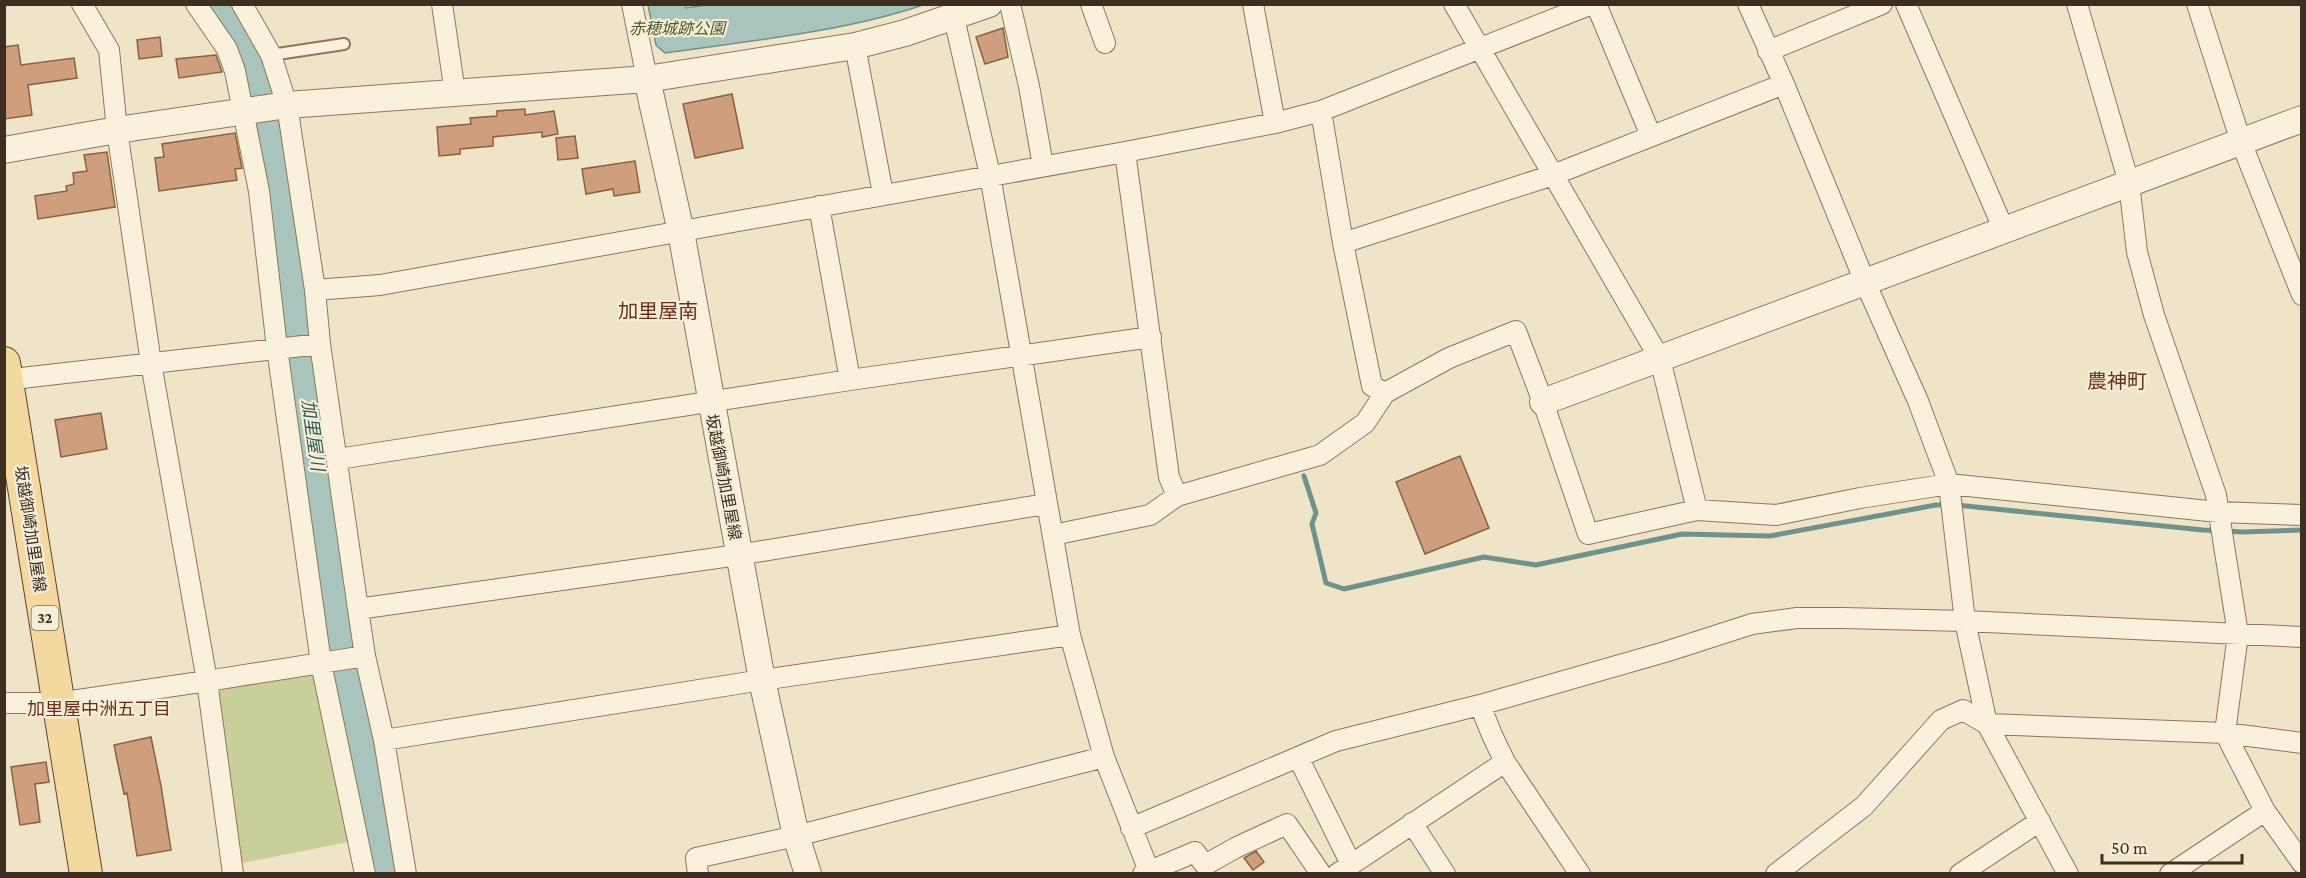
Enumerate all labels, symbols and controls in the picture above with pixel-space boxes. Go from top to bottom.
park label: 赤穂城跡公園 [629,20,727,37]
district label: 加里屋南 [618,300,698,322]
district label: 農神町 [2087,370,2147,392]
water label: 加里屋川 [298,398,328,474]
street label: 坂越御崎加里屋線 [703,413,744,542]
street label: 坂越御崎加里屋線 [12,465,49,594]
road number: 32 [32,606,58,630]
district label: 加里屋中洲五丁目 [27,699,171,719]
scale bar [2102,827,2242,865]
text: 50 m [2111,838,2148,858]

